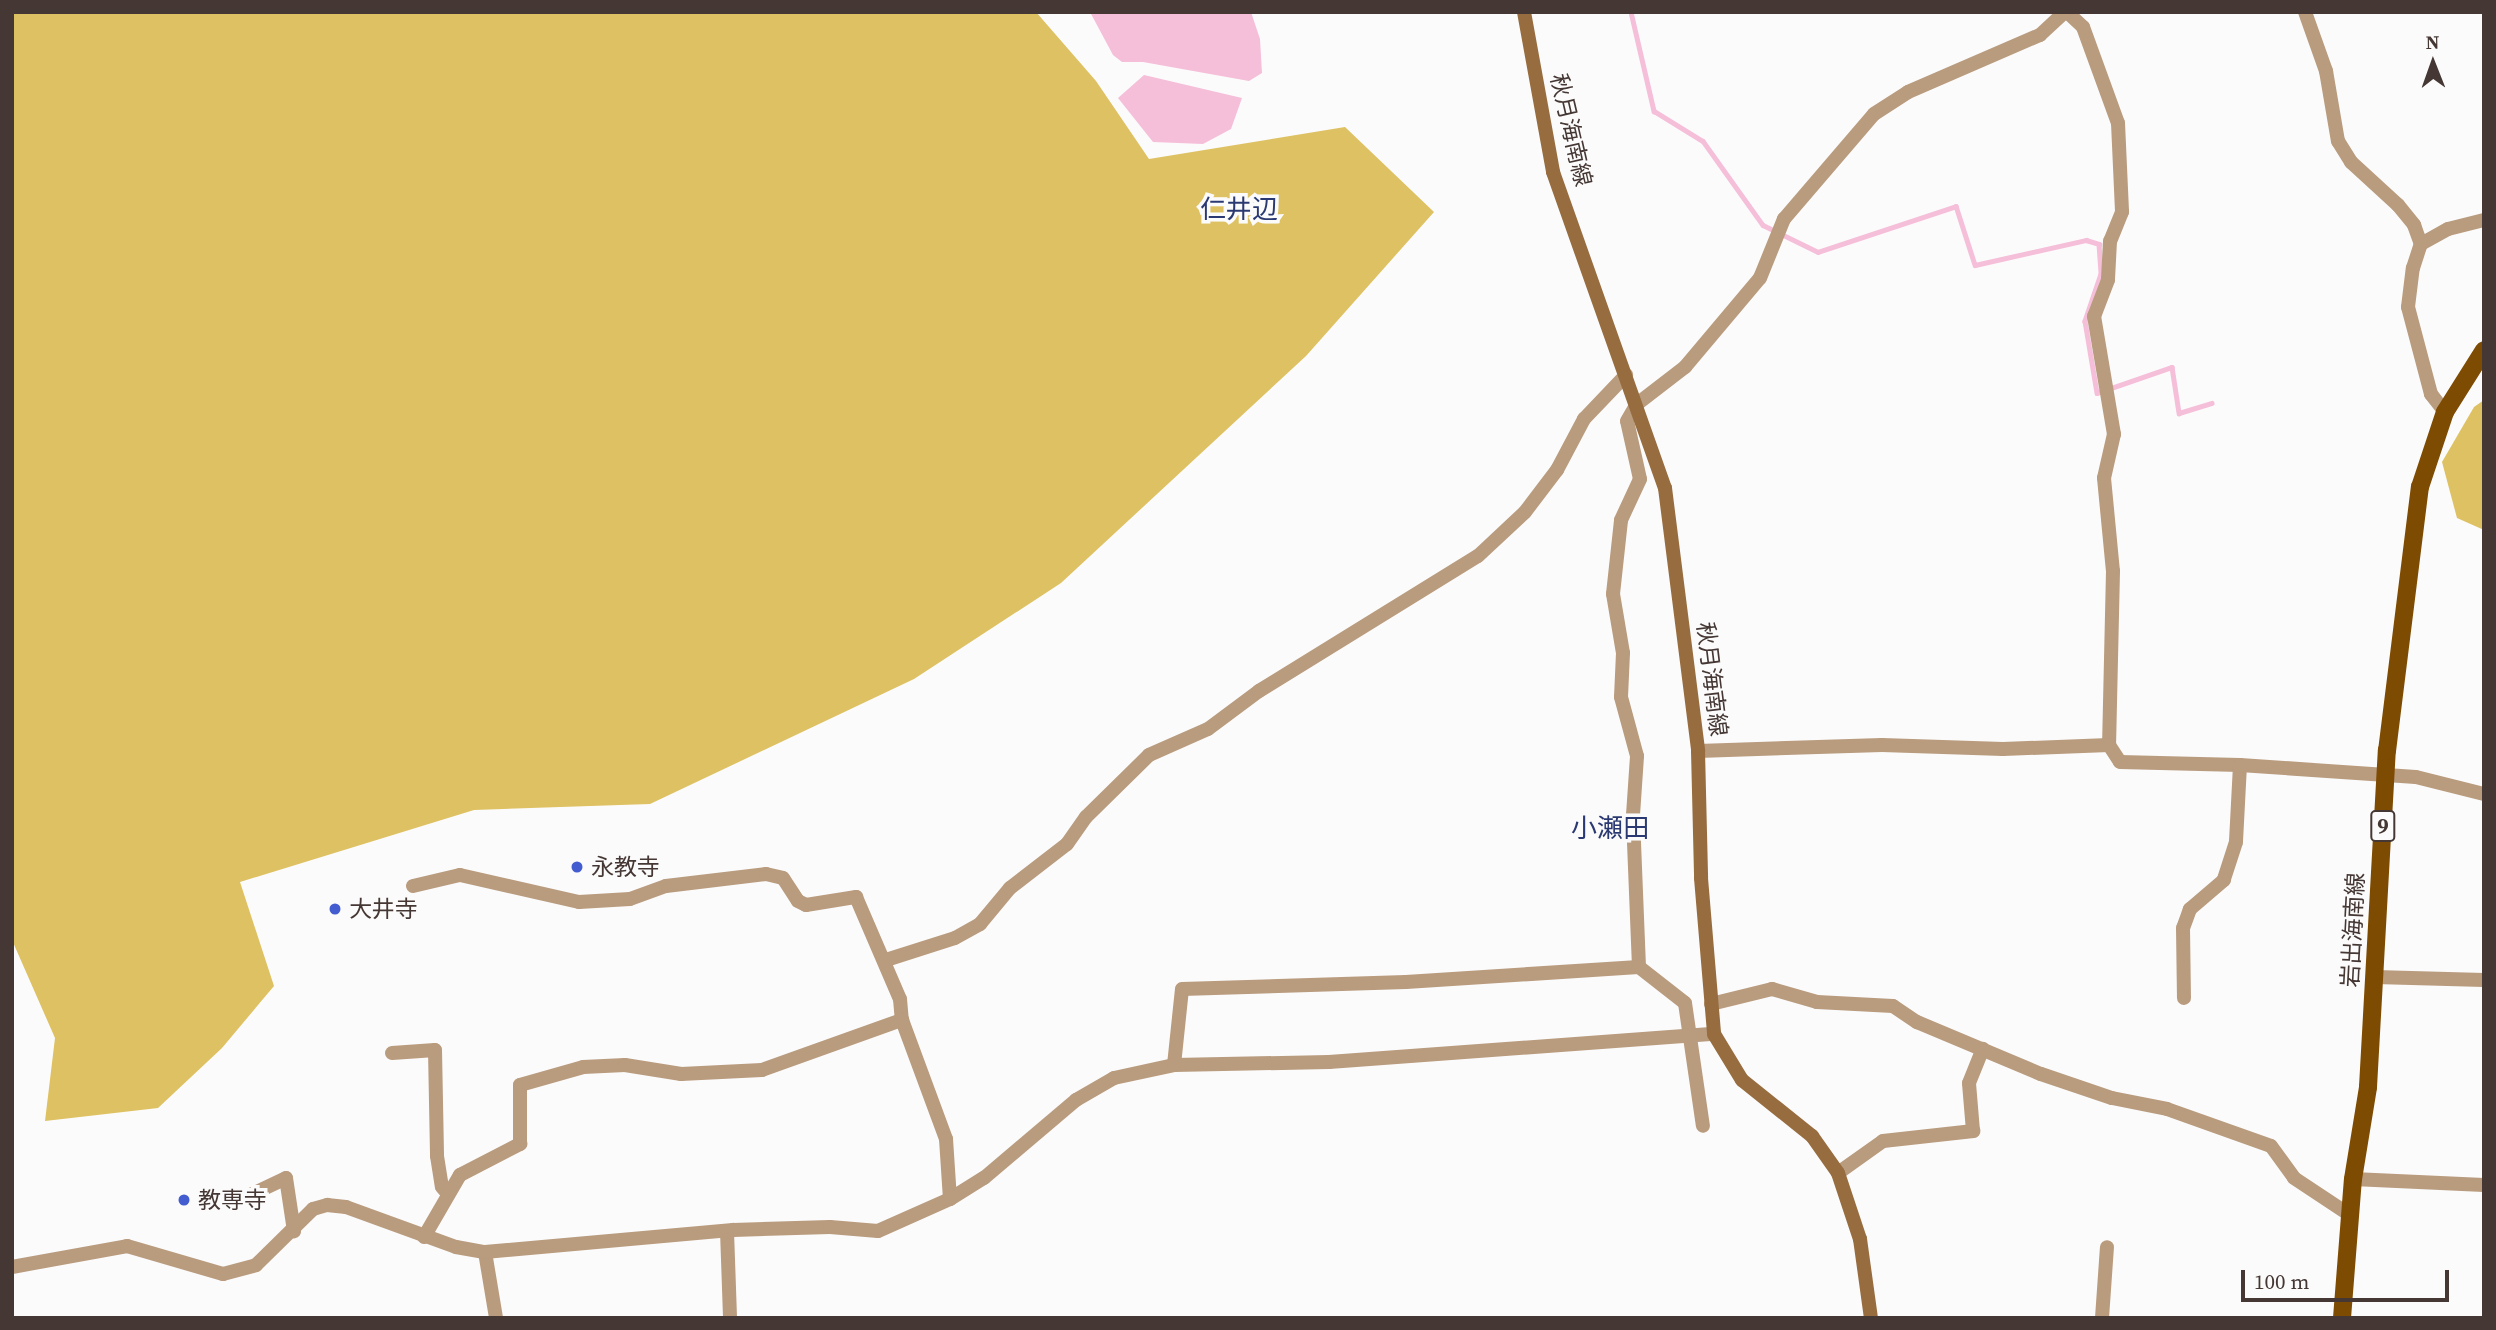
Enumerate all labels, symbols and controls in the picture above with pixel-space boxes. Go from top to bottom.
north arrow [2398,28,2468,98]
text: N [2425,29,2440,55]
street label: 秋月海南線 [1545,71,1597,189]
district label: 仁井辺 [1200,194,1278,226]
street label: 秋月海南線 [1691,620,1733,738]
road number: 9 [2369,808,2397,844]
district label: 小瀬田 [1571,813,1649,845]
place label: 永教寺 [591,853,660,881]
marker: 永教寺 [569,859,585,875]
street label: 岩出海南線 [2336,872,2370,988]
place label: 大井寺 [349,895,418,923]
marker: 大井寺 [327,901,343,917]
place label: 教専寺 [198,1186,267,1214]
marker: 教専寺 [176,1192,192,1208]
scale bar [2244,1256,2452,1300]
text: 100 m [2254,1267,2309,1296]

